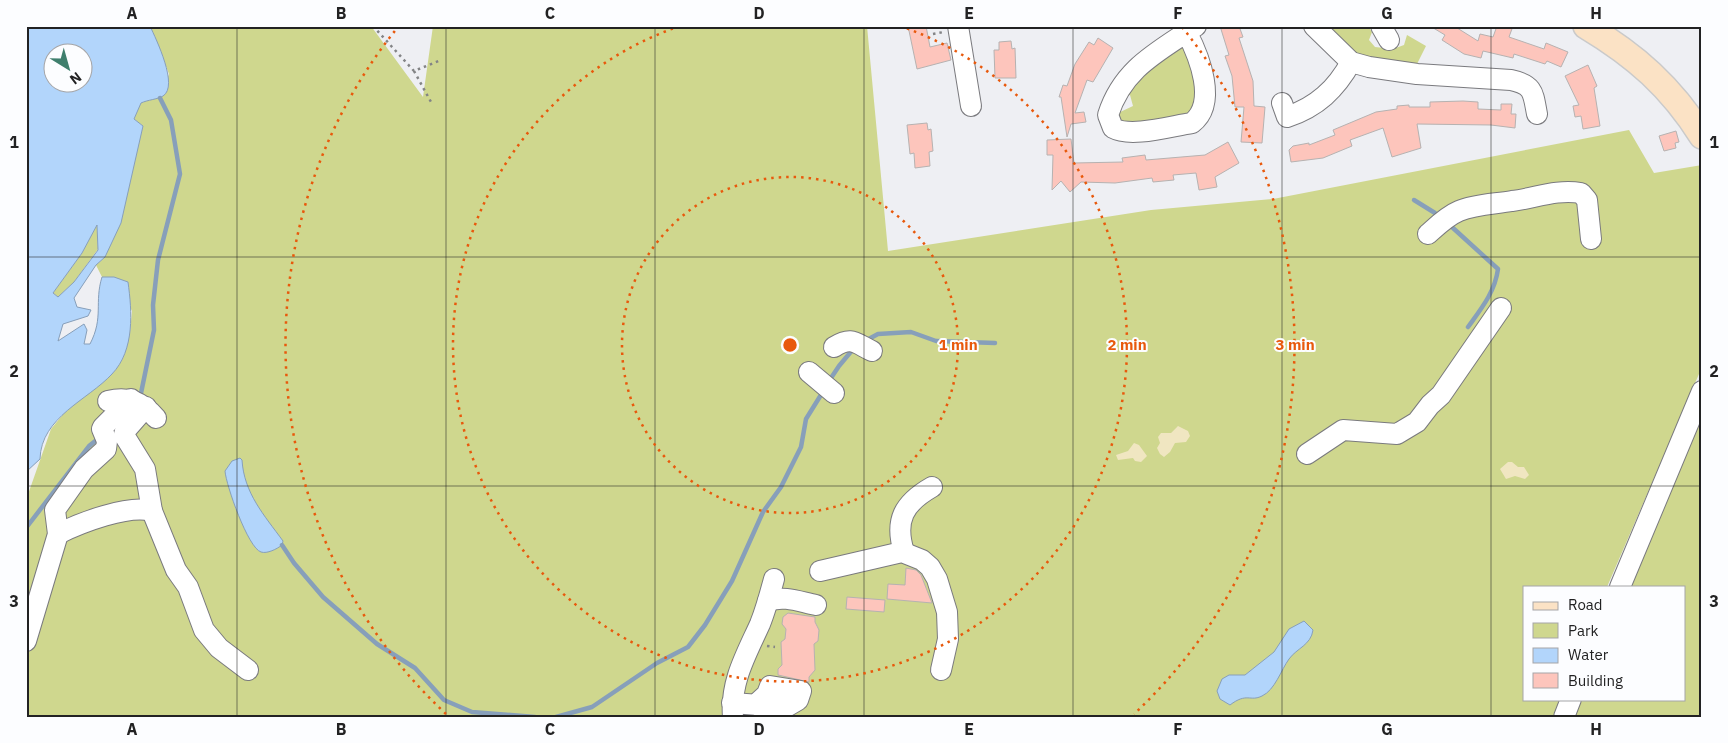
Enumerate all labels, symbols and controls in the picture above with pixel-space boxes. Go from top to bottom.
text: A [127,3,138,23]
text: B [336,3,347,23]
text: C [545,3,555,23]
text: D [753,3,765,23]
text: E [964,3,974,23]
text: F [1173,3,1183,23]
text: G [1381,3,1393,23]
text: H [1590,3,1602,23]
north arrow [42,42,92,92]
text: N [66,68,85,89]
text: 1 [9,132,19,152]
text: 1 [1709,132,1719,152]
text: 1 min [938,335,978,354]
text: 2 min [1107,335,1147,354]
text: 3 min [1275,335,1315,354]
centre of rings [781,336,799,354]
text: 2 [9,361,19,381]
text: 2 [1709,361,1719,381]
legend [1523,586,1686,700]
text: 3 [9,591,19,611]
text: 3 [1709,591,1719,611]
text: Road [1568,595,1603,614]
text: Park [1568,621,1598,640]
text: Water [1568,645,1609,664]
text: Building [1568,671,1623,690]
text: A [127,719,138,739]
text: B [336,719,347,739]
text: C [545,719,555,739]
text: D [753,719,765,739]
text: E [964,719,974,739]
text: F [1173,719,1183,739]
text: G [1381,719,1393,739]
text: H [1590,719,1602,739]

